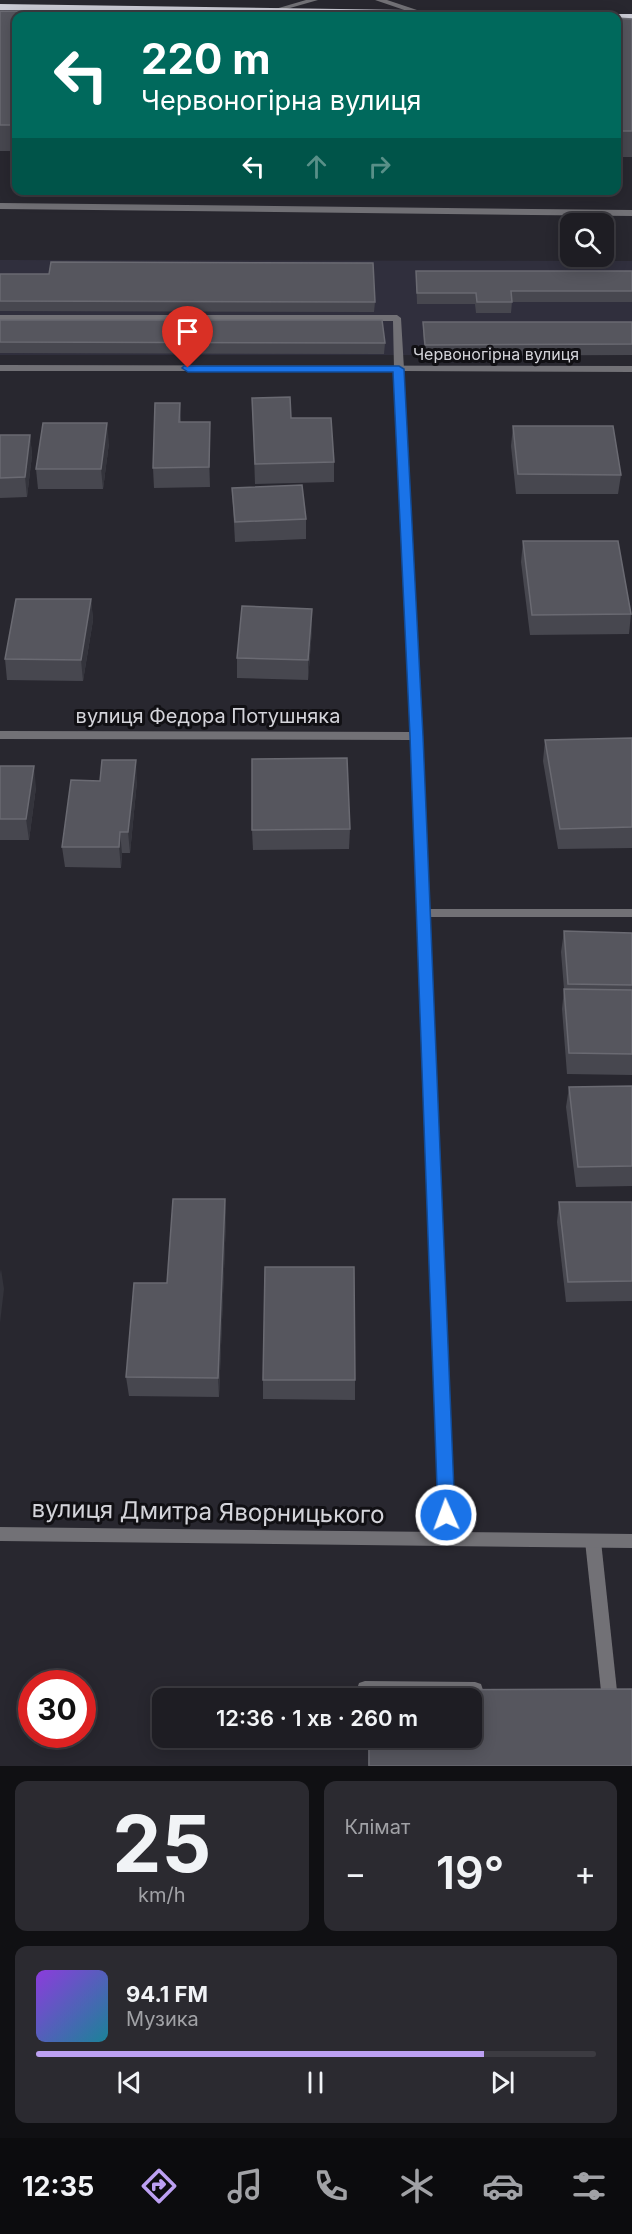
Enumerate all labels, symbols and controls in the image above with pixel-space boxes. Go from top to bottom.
text: 220 m [141,33,271,84]
icon: left [42,36,120,114]
text: Червоногірна вулиця [141,84,422,117]
icon: left [237,150,270,183]
icon: ahead [300,150,333,183]
icon: right [363,150,396,183]
map controls [560,213,614,267]
button: search [560,213,614,267]
pin [162,306,213,368]
icon: arrive [171,315,204,348]
street label: Червоногірна вулиця [413,344,579,364]
street label: вулиця Федора Потушняка [76,704,340,728]
position arrow [414,1483,478,1547]
street label: вулиця Дмитра Яворницького [31,1494,385,1529]
speed limit sign: 30 [18,1670,96,1748]
text: 12:36 · 1 хв · 260 m [216,1705,418,1731]
text: 25 [112,1796,211,1891]
text: Клімат [345,1815,410,1839]
text: 19° [436,1845,504,1900]
text: − [345,1853,366,1893]
text: + [574,1853,596,1893]
text: km/h [138,1883,186,1907]
text: 94.1 FM [126,1981,208,2007]
text: Музика [126,2007,199,2031]
icon: previous [113,2066,146,2099]
icon: pause [299,2066,332,2099]
icon: next [486,2066,519,2099]
icon: directions [138,2165,180,2207]
icon: music [224,2165,266,2207]
icon: phone [310,2165,352,2207]
icon: climate [396,2165,438,2207]
icon: car [482,2165,524,2207]
icon: filters [568,2165,610,2207]
text: 12:35 [22,2170,94,2203]

